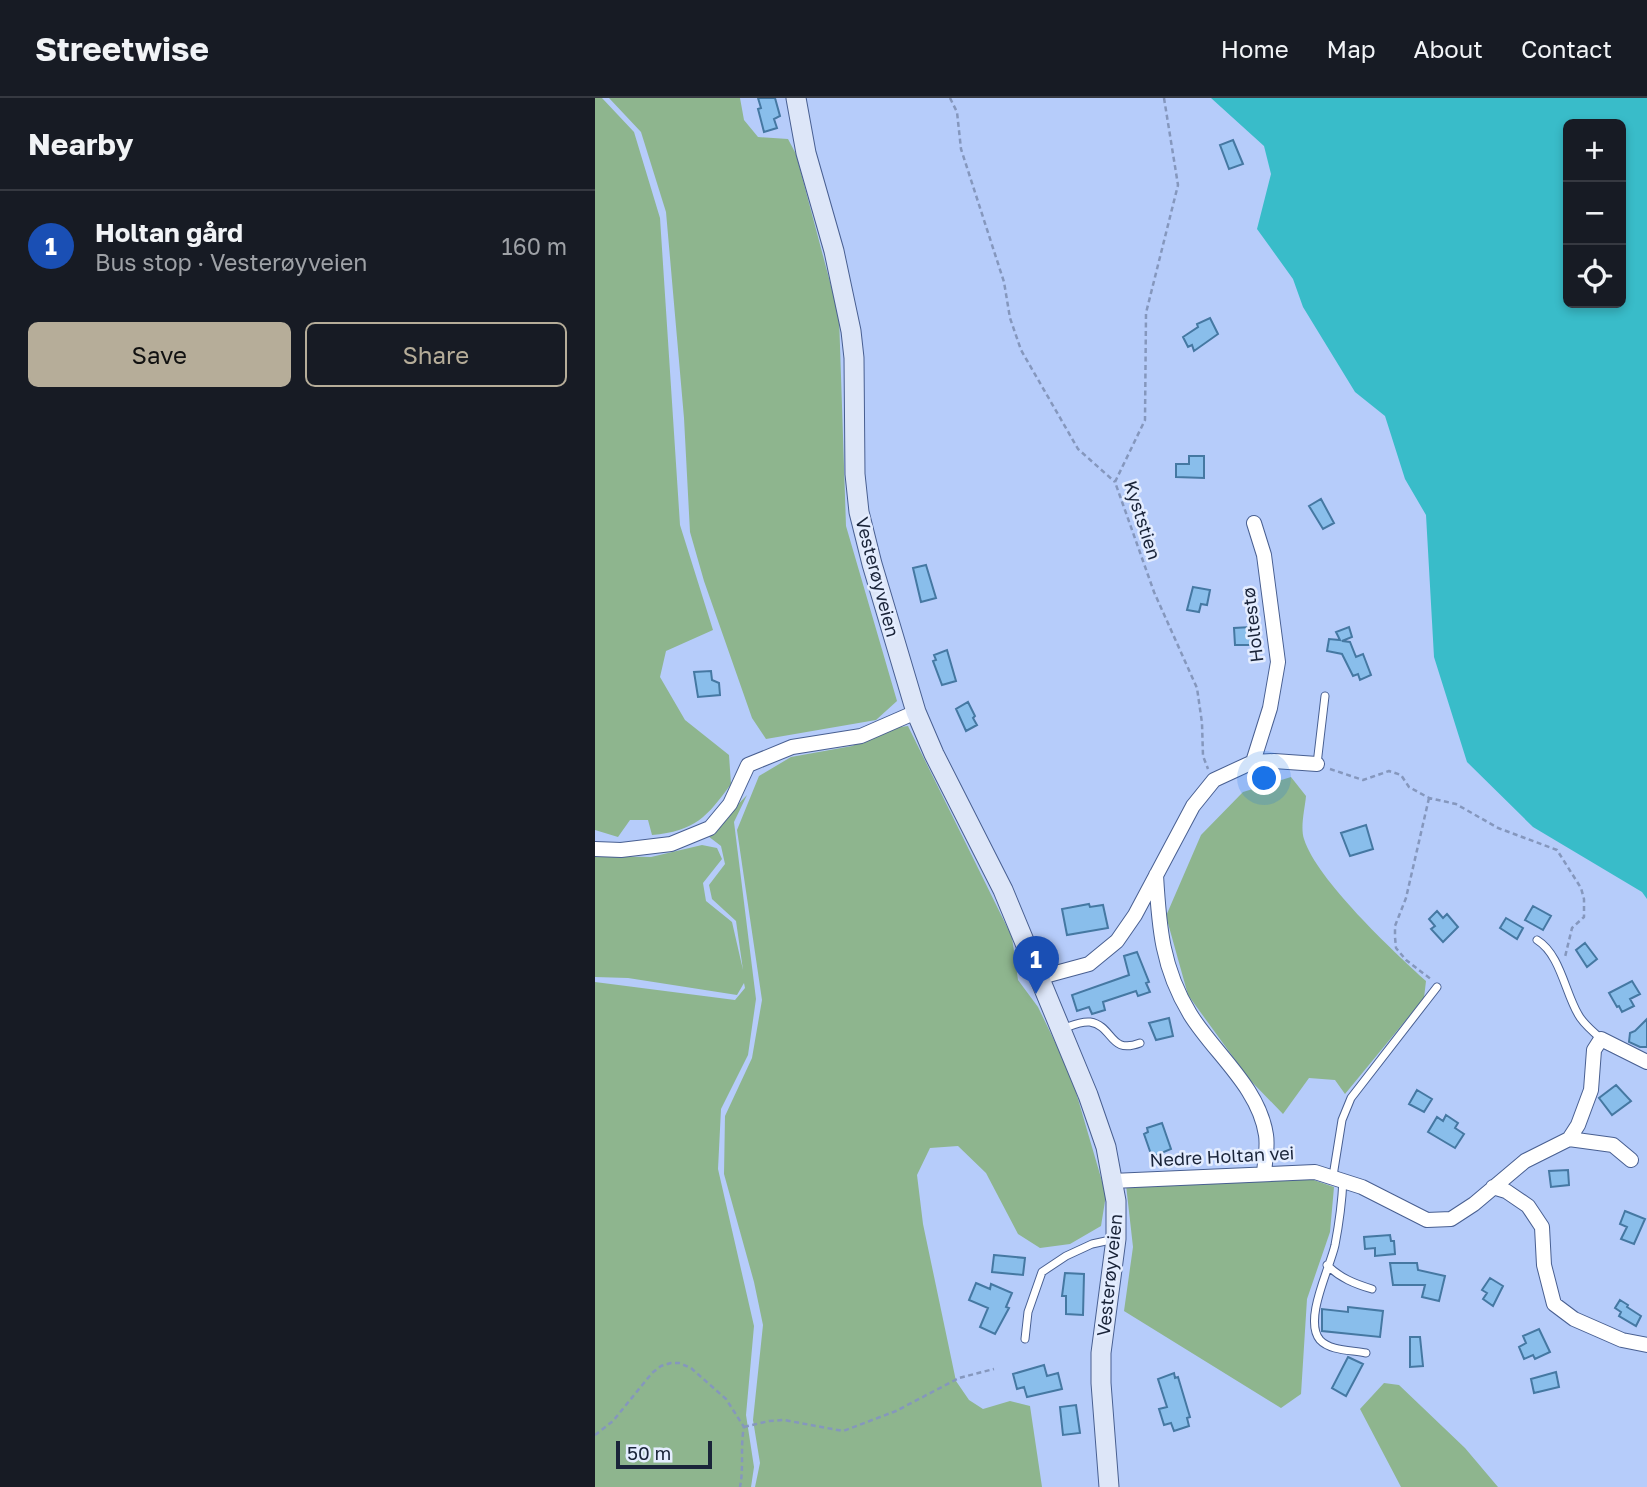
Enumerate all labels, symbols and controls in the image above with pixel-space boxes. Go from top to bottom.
text: Streetwise [35,29,209,68]
text: Home [1221,34,1289,63]
text: Map [1327,34,1376,63]
text: About [1414,34,1483,63]
text: Contact [1521,34,1612,63]
map controls [1563,119,1626,308]
button: + [1563,119,1626,182]
text: Nearby [28,126,133,162]
button: − [1563,182,1626,245]
text: Holtan gård [95,217,243,248]
text: 1 [45,232,57,260]
text: 160 m [502,232,567,260]
button: locate [1563,245,1626,308]
text: Bus stop · Vesterøyveien [95,248,367,276]
button: Save [28,322,291,387]
button: Share [305,322,567,387]
street label: Kyststien [1120,478,1166,562]
street label: Vesterøyveien [851,515,905,639]
street label: Holtestø [1237,586,1267,664]
your location [1247,761,1281,795]
pin: 1 [1013,936,1059,994]
street label: Nedre Holtan vei [1149,1141,1295,1171]
street label: Vesterøyveien [1092,1213,1126,1337]
scale bar [616,1438,712,1470]
text: 50 m [627,1441,671,1464]

